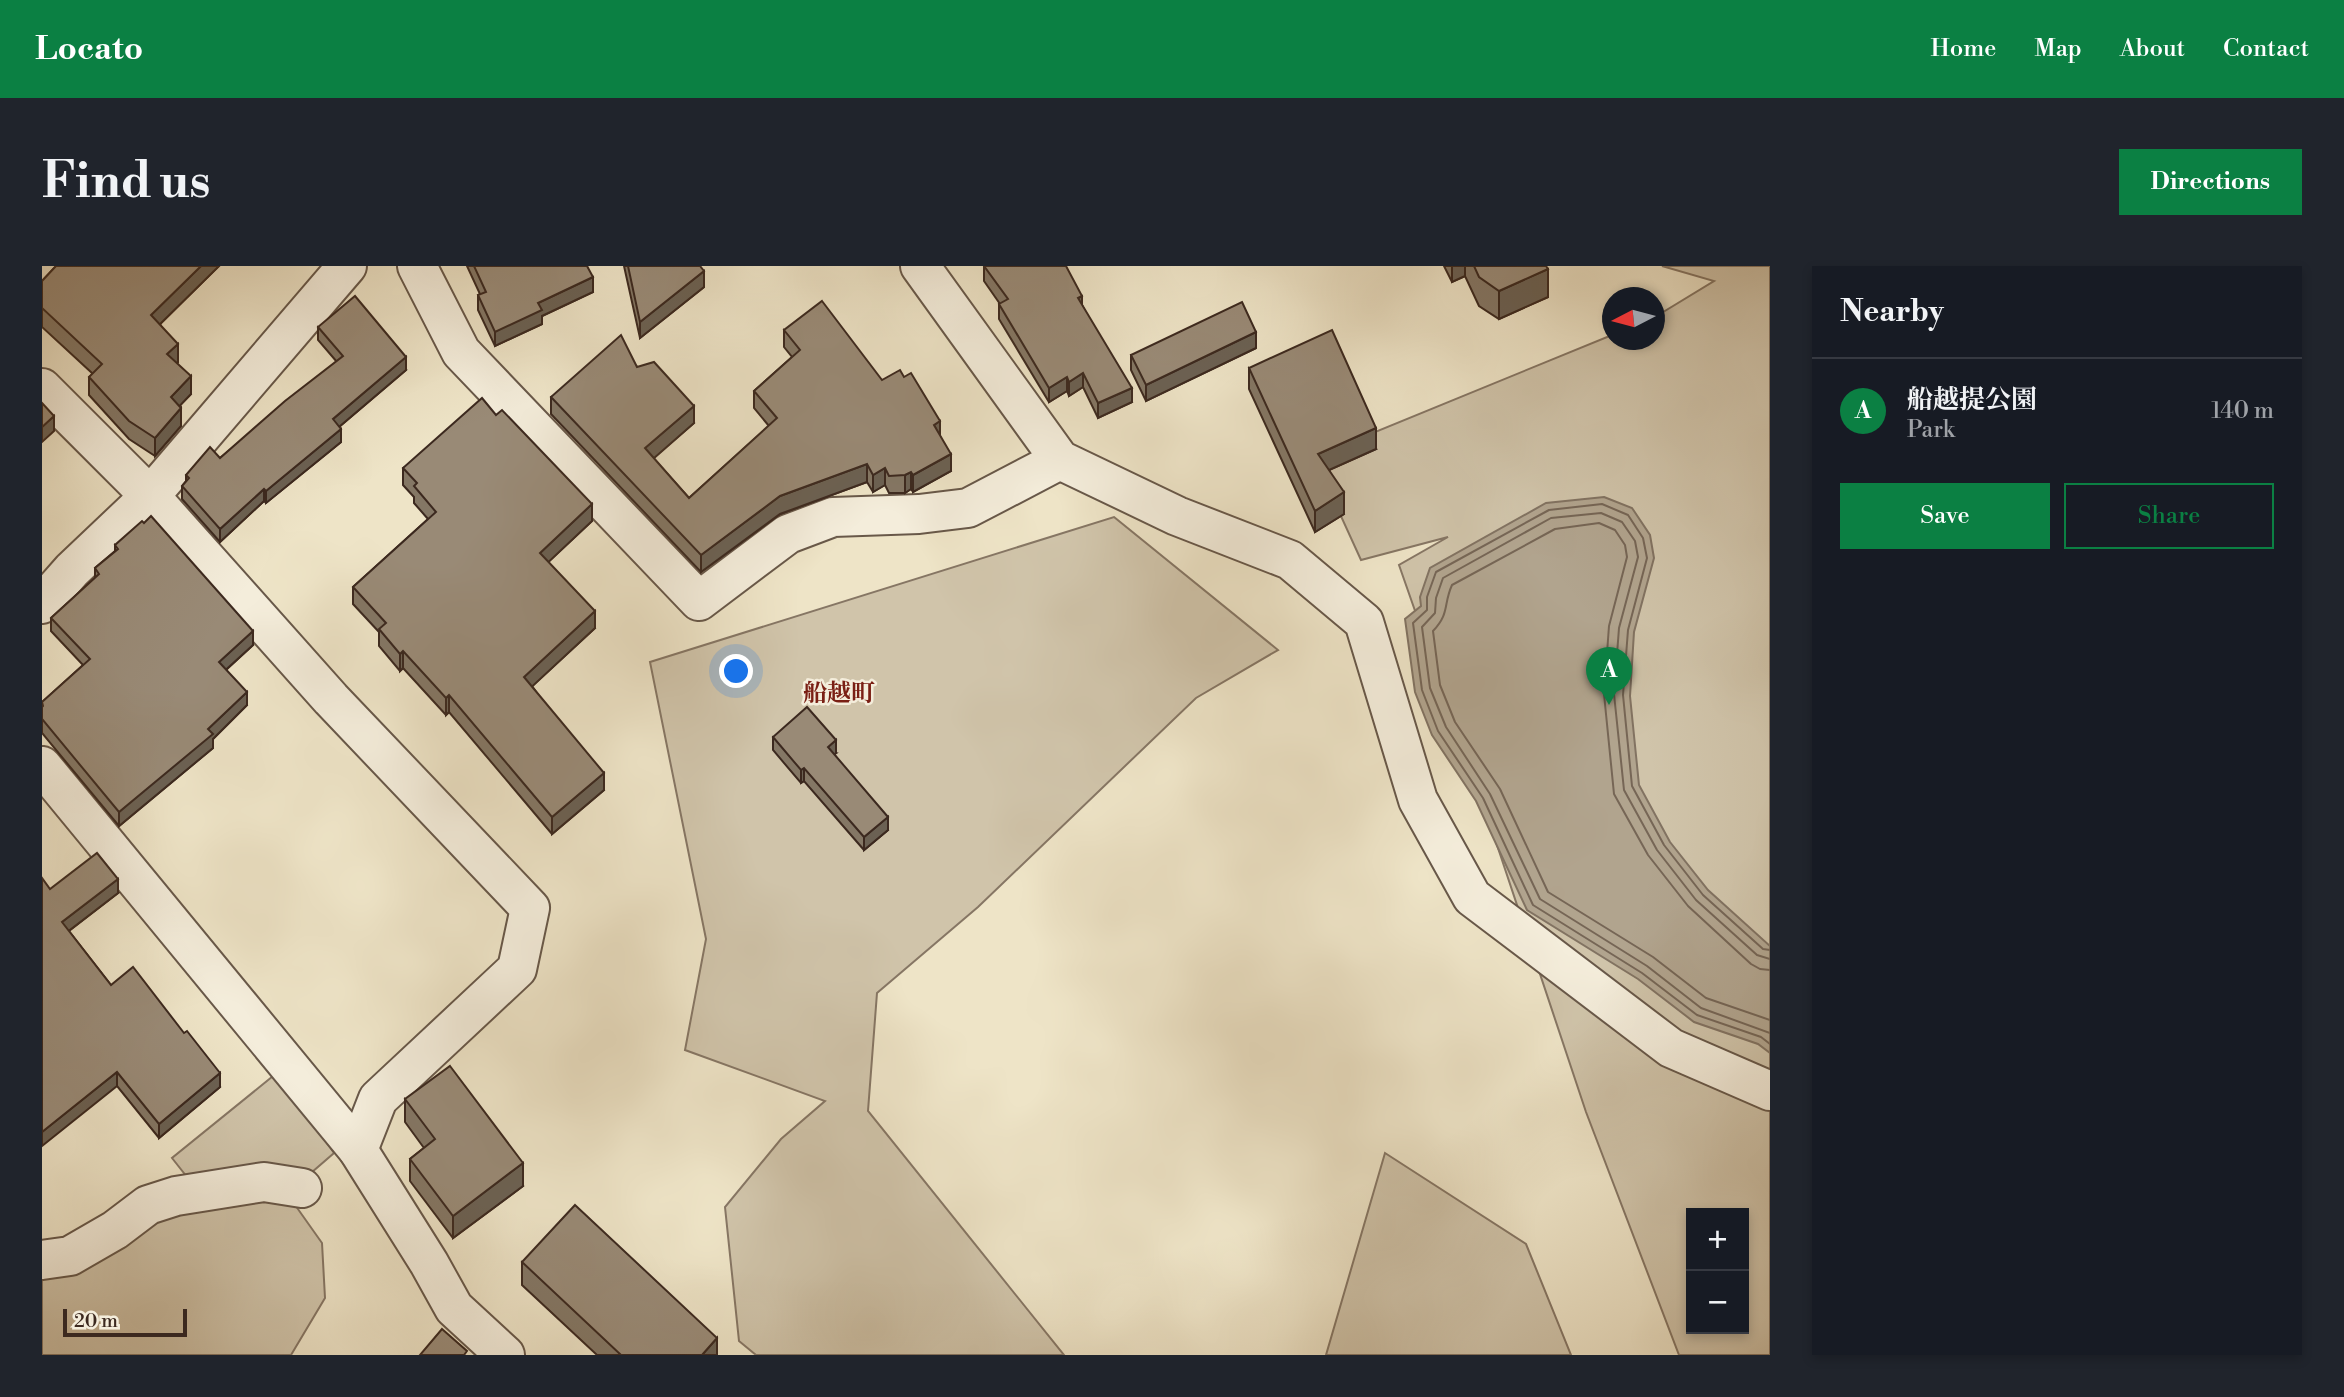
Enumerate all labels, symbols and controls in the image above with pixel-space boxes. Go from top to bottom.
text: Locato [35,29,143,70]
text: Home [1931,34,1996,64]
text: Map [2034,34,2082,64]
text: About [2120,34,2185,64]
text: Contact [2223,34,2309,64]
button: Directions [2119,149,2302,215]
text: Find us [42,152,211,213]
north arrow [1602,287,1665,350]
text: Nearby [1840,293,1944,331]
text: 船越提公園 [1907,384,2037,416]
text: A [1855,397,1871,425]
text: 140 m [2211,397,2274,425]
text: Park [1907,416,1955,444]
button: Save [1840,483,2050,549]
button: Share [2064,483,2274,549]
pin: A [1586,647,1632,705]
your location [719,654,753,688]
district label: 船越町 [803,679,875,709]
map controls [1686,1208,1749,1334]
button: + [1686,1208,1749,1271]
button: − [1686,1271,1749,1334]
scale bar [63,1306,187,1338]
text: 20 m [74,1309,118,1333]

